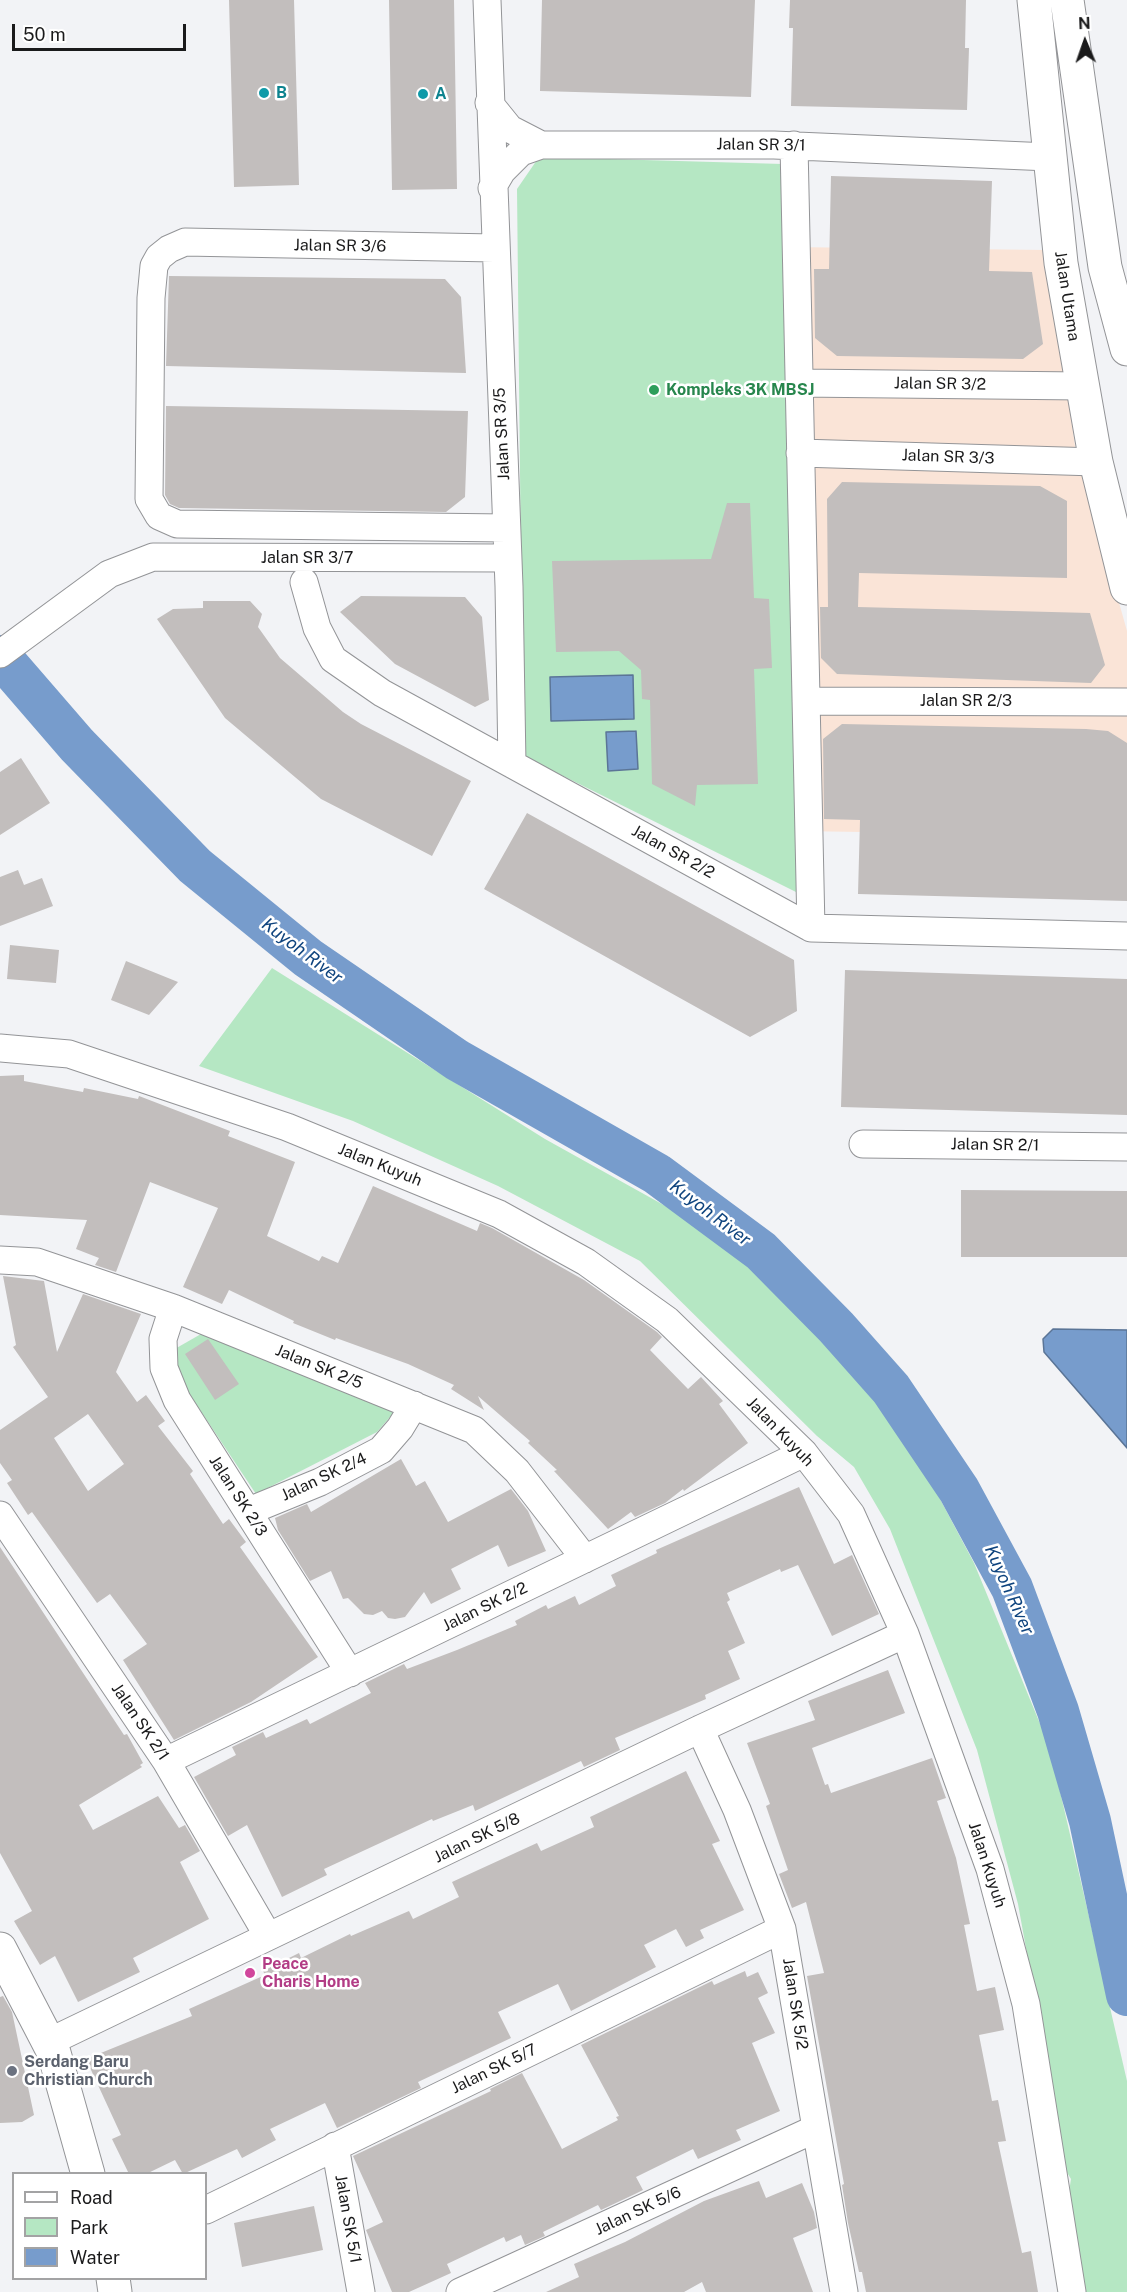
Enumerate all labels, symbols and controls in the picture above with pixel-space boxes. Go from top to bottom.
scale bar [15,12,189,50]
north arrow [1055,12,1115,72]
text: N [1078,14,1091,33]
text: 50 m [23,24,66,45]
place label: B [276,83,287,103]
place label: A [435,84,447,104]
marker: B [257,86,271,100]
marker: A [416,87,430,101]
street label: Jalan SR 3/1 [716,135,806,155]
street label: Jalan SR 3/6 [293,236,387,256]
street label: Jalan Utama [1050,250,1084,342]
street label: Jalan SR 3/2 [894,374,986,394]
place label: Kompleks 3K MBSJ [666,380,814,400]
marker: Kompleks 3K MBSJ [647,383,661,397]
street label: Jalan SR 3/5 [490,387,514,481]
street label: Jalan SR 3/3 [901,446,995,468]
street label: Jalan SR 3/7 [261,548,353,568]
street label: Jalan SR 2/3 [920,691,1012,711]
street label: Jalan SR 2/2 [628,821,718,883]
water label: Kuyoh River [257,914,347,988]
street label: Jalan SR 2/1 [950,1135,1040,1155]
street label: Jalan Kuyuh [335,1139,425,1191]
water label: Kuyoh River [665,1176,755,1250]
street label: Jalan SK 2/5 [272,1341,366,1393]
street label: Jalan Kuyuh [742,1393,818,1471]
street label: Jalan SK 2/4 [278,1449,370,1505]
street label: Jalan SK 2/3 [205,1452,271,1540]
water label: Kuyoh River [980,1542,1038,1638]
street label: Jalan SK 2/2 [439,1578,531,1636]
street label: Jalan SK 2/1 [107,1680,173,1764]
street label: Jalan SK 5/8 [431,1809,523,1867]
street label: Jalan Kuyuh [964,1820,1010,1910]
place label: Peace Charis Home [262,1954,360,1992]
street label: Jalan SK 5/2 [778,1957,812,2051]
marker: Peace Charis Home [243,1966,257,1980]
street label: Jalan SK 5/7 [448,2040,540,2098]
place label: Serdang Baru Christian Church [24,2052,153,2090]
marker: Serdang Baru Christian Church [5,2064,19,2078]
legend [12,2172,207,2280]
street label: Jalan SK 5/1 [331,2173,365,2265]
street label: Jalan SK 5/6 [592,2183,684,2239]
text: Road [70,2187,113,2208]
text: Park [70,2217,108,2238]
text: Water [70,2247,120,2268]

